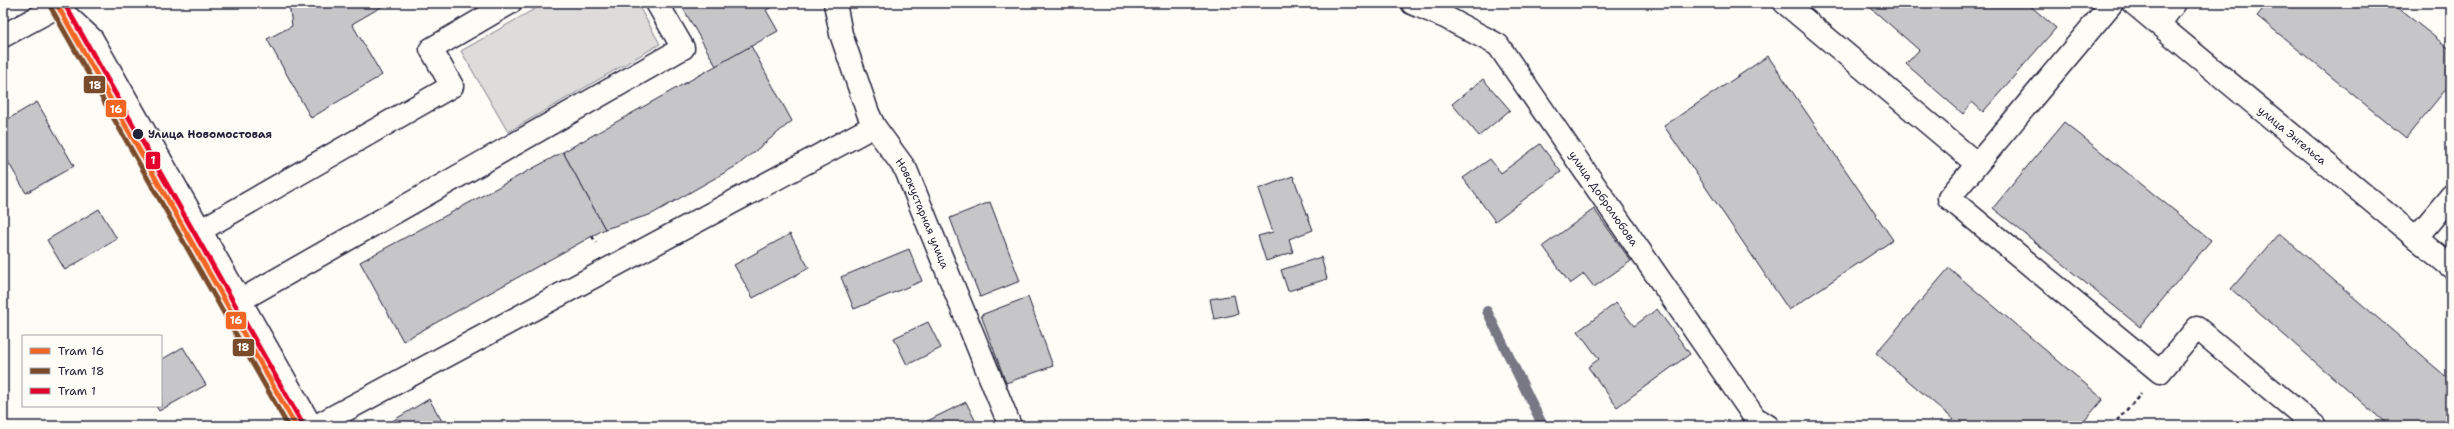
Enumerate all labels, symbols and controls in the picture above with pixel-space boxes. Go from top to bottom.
line badge: 18 [83,75,106,94]
text: 18 [89,78,102,93]
line badge: 16 [105,99,127,118]
text: 16 [110,102,123,117]
street label: улица Энгельса [2255,102,2330,168]
marker: Улица Новомостовая [131,127,145,141]
place label: Улица Новомостовая [148,127,272,142]
street label: улица Добролюбова [1566,148,1642,249]
line badge: 1 [145,151,161,170]
text: 1 [150,153,156,168]
street label: Новокустарная улица [892,155,953,271]
line badge: 16 [225,311,247,330]
text: 16 [230,313,243,328]
legend [22,335,162,407]
line badge: 18 [232,338,255,357]
text: 18 [237,340,250,355]
text: Tram 16 [58,343,104,359]
text: Tram 18 [58,363,104,379]
text: Tram 1 [58,383,96,399]

